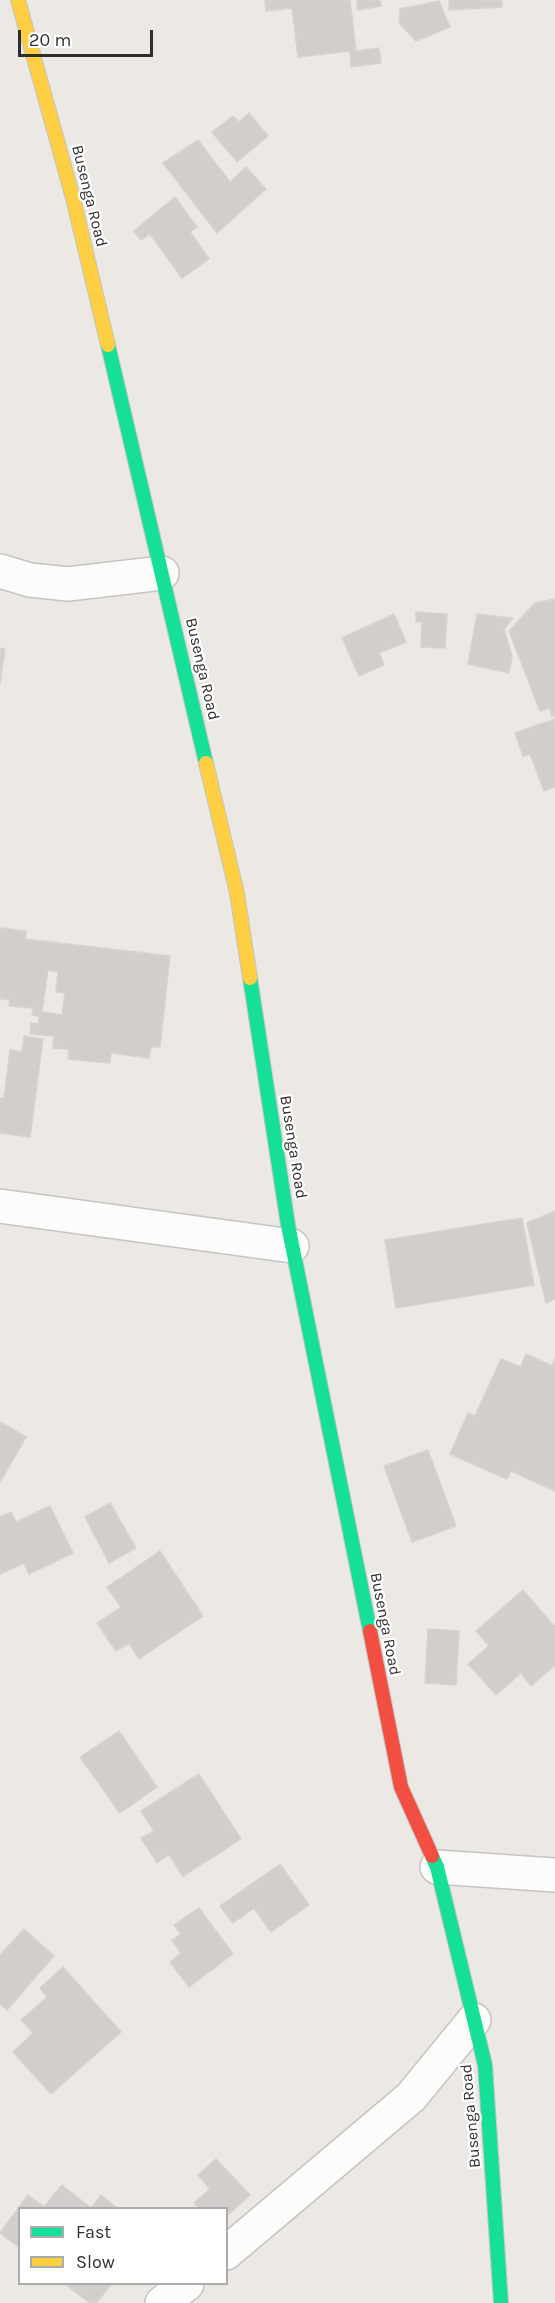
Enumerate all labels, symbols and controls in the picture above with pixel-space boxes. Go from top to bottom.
scale bar [21,18,156,56]
text: 20 m [29,29,71,51]
street label: Busenga Road [67,143,111,249]
street label: Busenga Road [181,616,223,722]
street label: Busenga Road [275,1094,311,1200]
street label: Busenga Road [366,1571,404,1677]
street label: Busenga Road [457,2063,485,2169]
legend [18,2207,228,2285]
text: Fast [76,2221,111,2243]
text: Slow [76,2251,115,2273]

